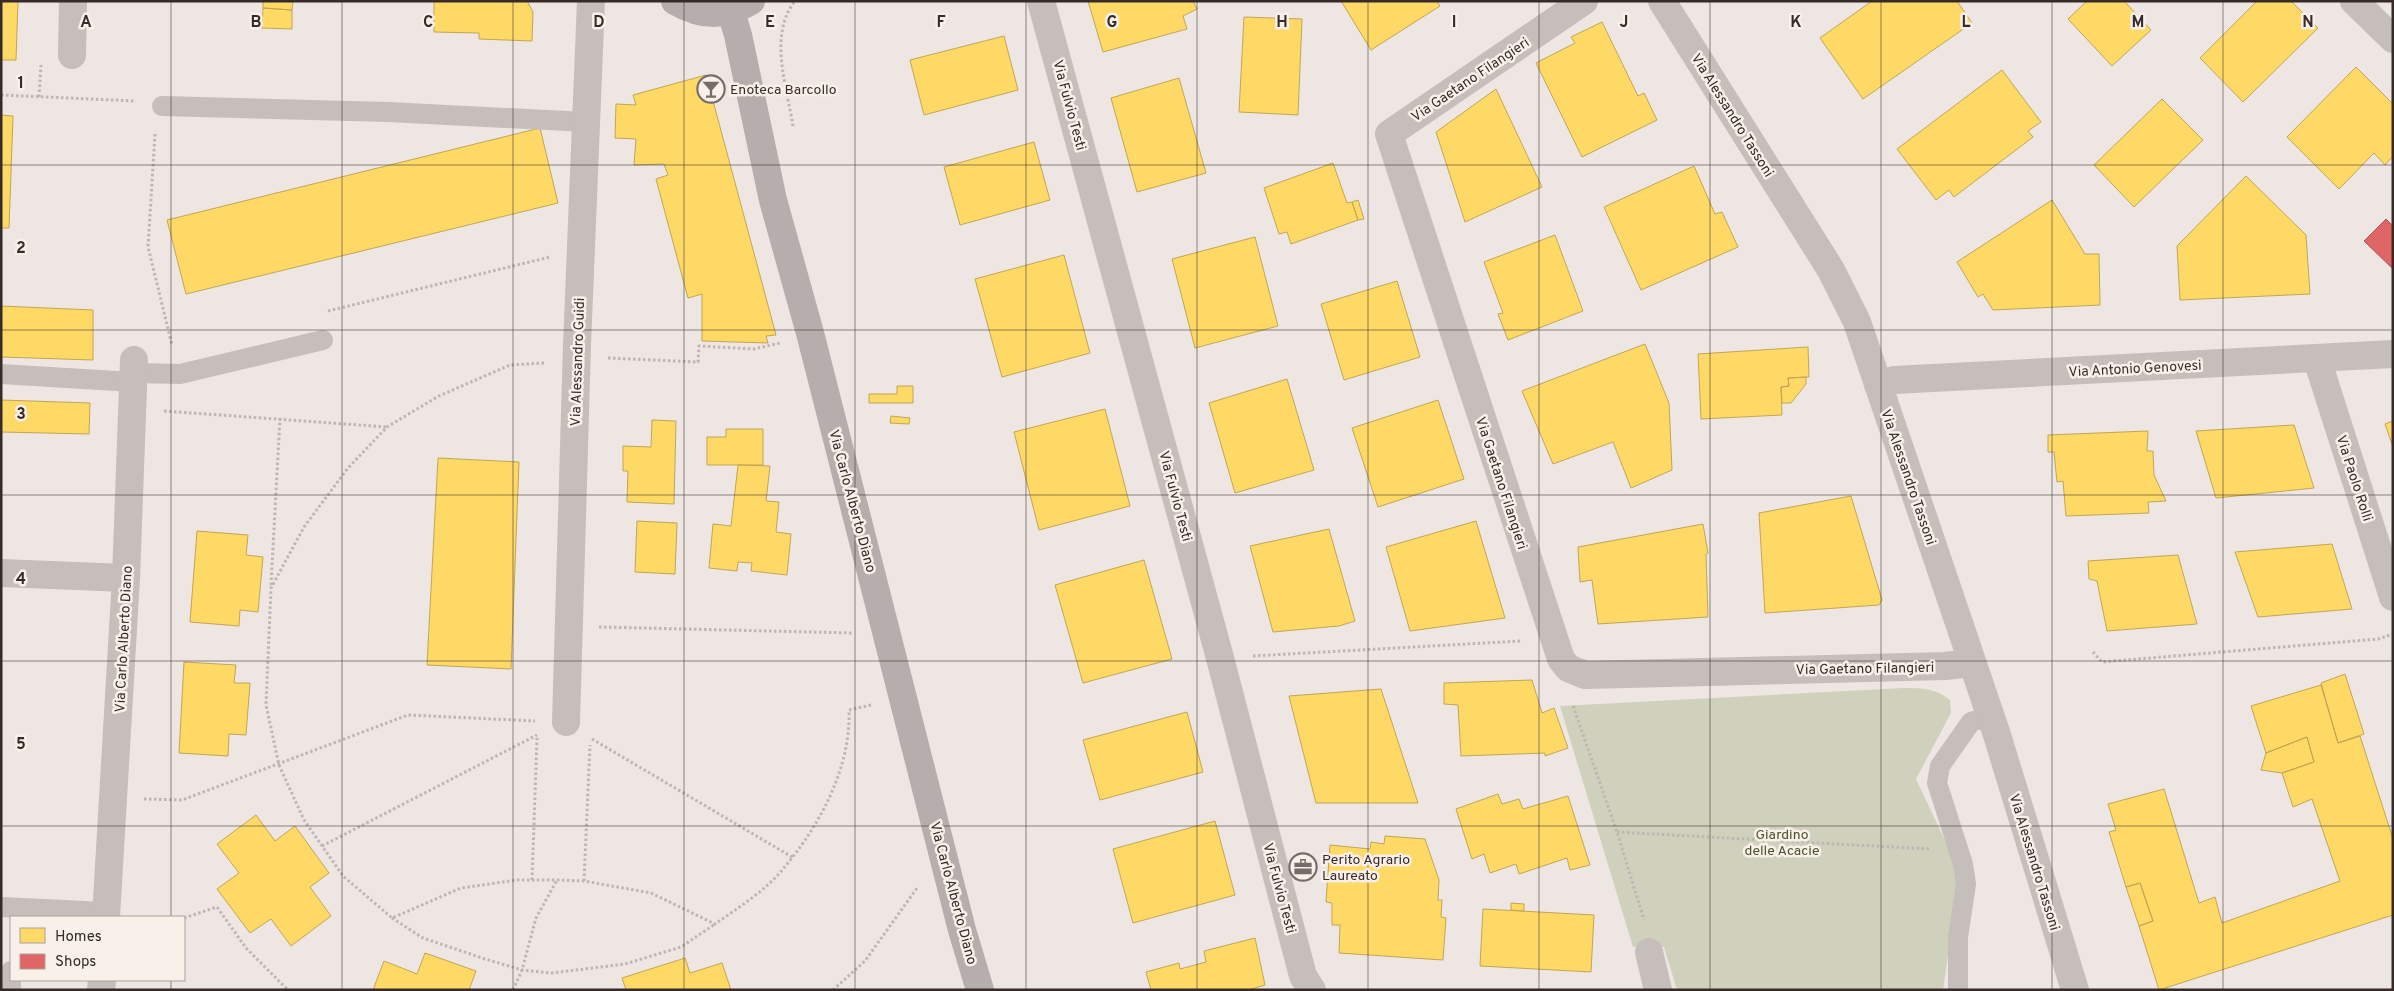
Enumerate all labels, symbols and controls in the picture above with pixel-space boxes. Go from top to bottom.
text: A [80,13,92,33]
text: B [250,13,262,33]
text: C [423,13,433,33]
text: D [593,13,605,33]
text: E [765,13,775,33]
text: F [936,13,946,33]
text: G [1107,13,1117,33]
text: H [1276,13,1288,33]
text: I [1452,13,1456,33]
text: J [1620,13,1628,33]
text: K [1790,13,1802,33]
text: L [1961,13,1971,33]
text: M [2132,13,2144,33]
text: N [2302,13,2314,33]
street label: Via Gaetano Filangieri [1409,34,1533,126]
street label: Via Alessandro Tassoni [1687,51,1777,181]
street label: Via Fulvio Testi [1048,58,1089,152]
text: 1 [18,74,24,94]
bar icon: Enoteca Barcollo [696,74,726,104]
place label: Enoteca Barcollo [730,82,837,99]
text: 2 [16,239,26,259]
street label: Via Alessandro Guidi [568,298,589,427]
street label: Via Antonio Genovesi [2068,358,2202,381]
text: 3 [16,405,26,425]
street label: Via Alessandro Tassoni [1876,407,1939,548]
street label: Via Gaetano Filangieri [1471,415,1530,552]
street label: Via Carlo Alberto Diano [824,428,879,575]
street label: Via Paolo Rolli [2332,433,2376,524]
street label: Via Fulvio Testi [1154,449,1195,543]
street label: Via Carlo Alberto Diano [112,565,137,713]
text: 4 [16,570,26,590]
street label: Via Gaetano Filangieri [1796,660,1934,679]
text: 5 [16,735,26,755]
street label: Via Alessandro Tassoni [2005,792,2062,933]
street label: Via Carlo Alberto Diano [925,820,980,967]
park label: Giardino delle Acacie [1745,827,1819,860]
street label: Via Fulvio Testi [1258,841,1299,935]
office icon: Perito Agrario Laureato [1288,852,1318,882]
place label: Perito Agrario Laureato [1322,852,1410,885]
legend [10,916,185,981]
text: Homes [55,928,102,947]
text: Shops [55,953,96,972]

